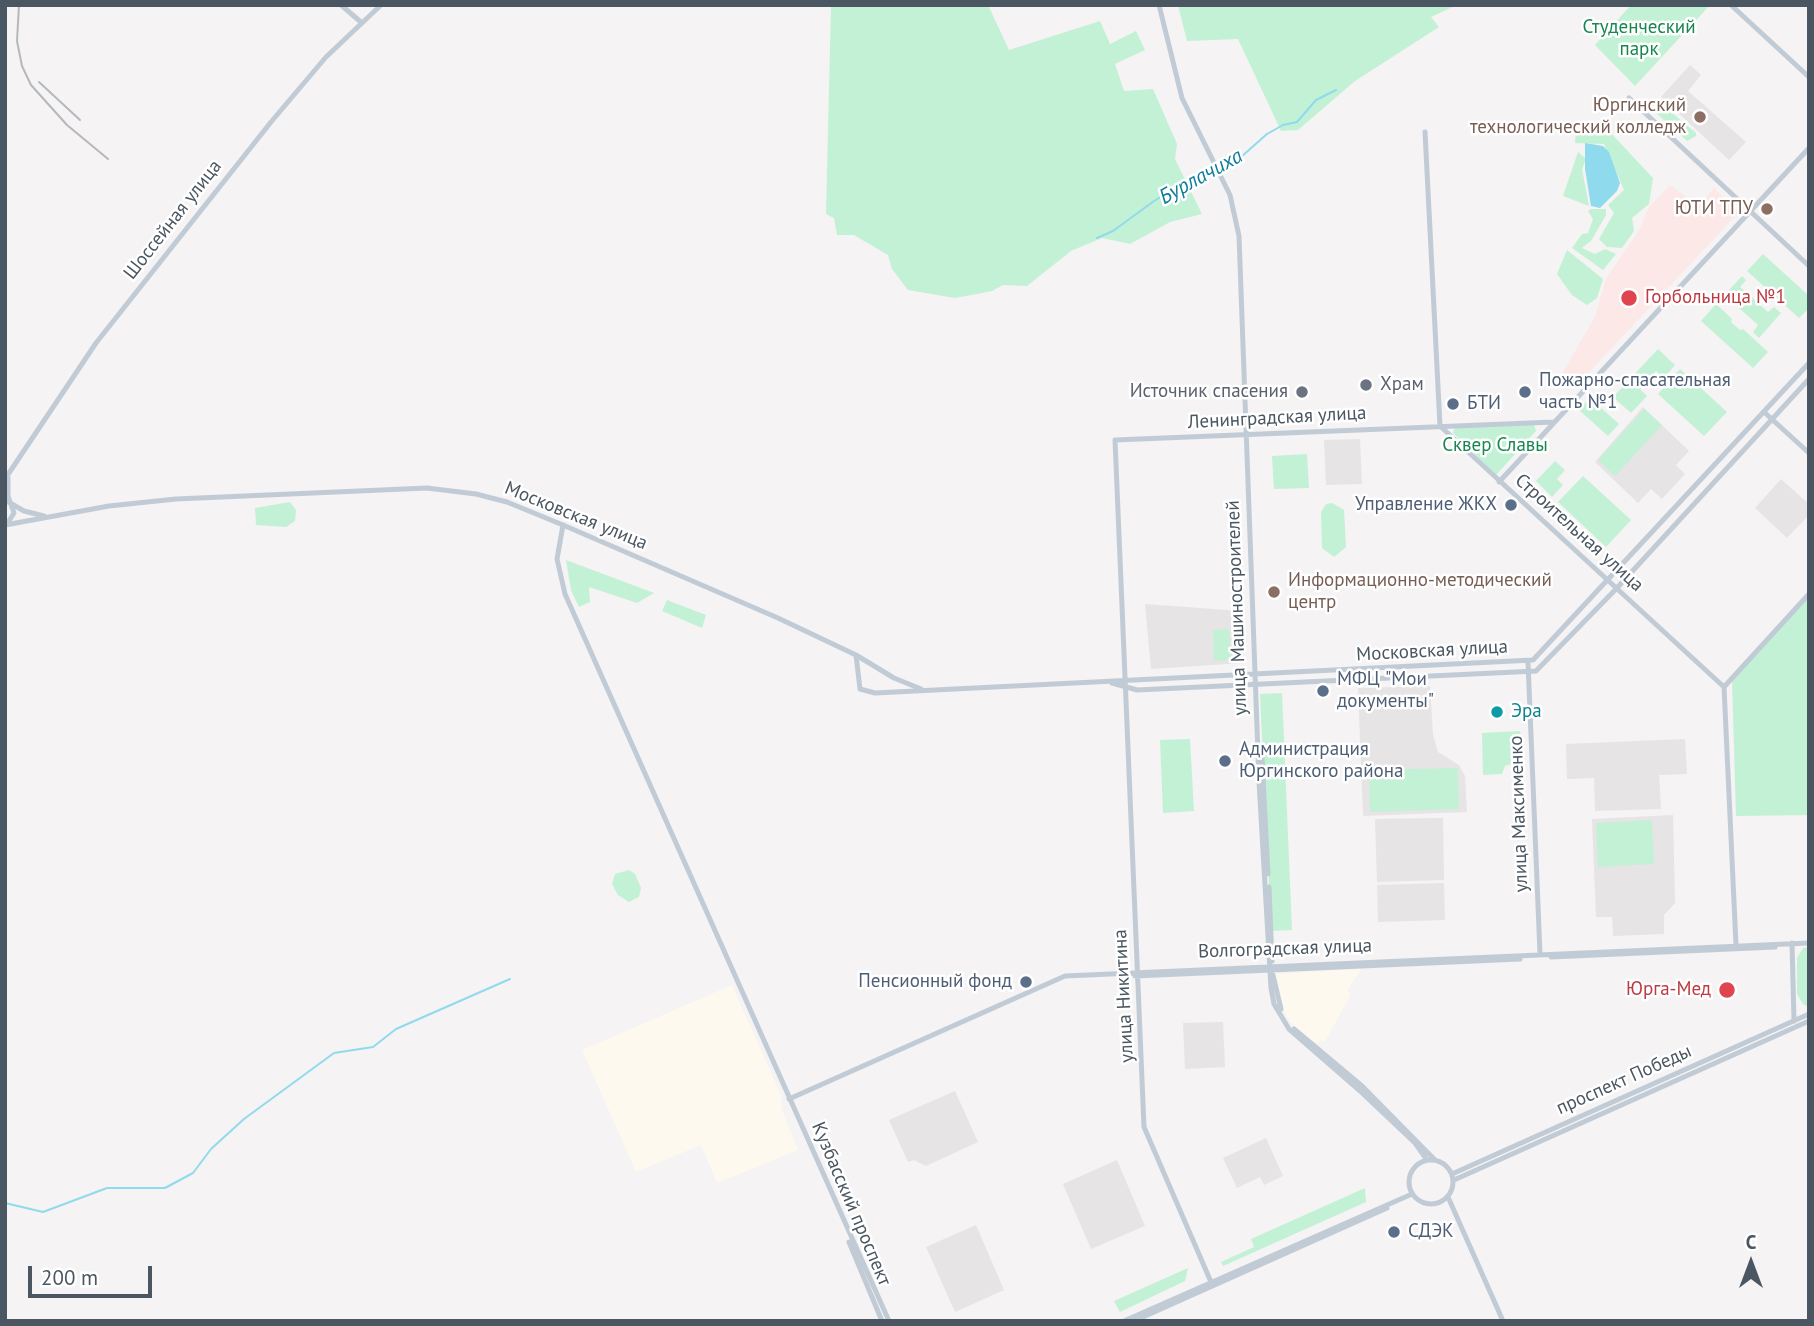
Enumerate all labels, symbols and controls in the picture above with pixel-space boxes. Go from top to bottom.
park label: Студенческий парк [1582,17,1696,61]
place label: Юргинский технологический колледж [1470,95,1686,139]
marker: Юргинский технологический колледж [1692,109,1708,125]
water label: Бурлачиха [1155,144,1247,210]
street label: Шоссейная улица [119,156,227,284]
place label: ЮТИ ТПУ [1675,198,1753,220]
marker: ЮТИ ТПУ [1759,201,1775,217]
place label: Горбольница №1 [1645,287,1786,309]
marker: Горбольница №1 [1619,288,1639,308]
place label: Пожарно-спасательная часть №1 [1539,370,1731,414]
place label: Храм [1380,374,1424,396]
marker: Храм [1358,377,1374,393]
place label: Источник спасения [1130,381,1288,403]
marker: Источник спасения [1294,384,1310,400]
marker: Пожарно-спасательная часть №1 [1517,384,1533,400]
place label: БТИ [1467,393,1501,415]
marker: БТИ [1445,396,1461,412]
street label: Ленинградская улица [1187,402,1367,434]
park label: Сквер Славы [1442,435,1548,457]
street label: Строительная улица [1510,469,1648,597]
street label: Московская улица [501,477,651,555]
place label: Управление ЖКХ [1355,494,1497,516]
marker: Управление ЖКХ [1503,497,1519,513]
street label: улица Машиностроителей [1222,500,1252,716]
place label: Информационно-методический центр [1288,570,1552,614]
marker: Информационно-методический центр [1266,584,1282,600]
street label: Московская улица [1356,636,1508,666]
place label: МФЦ "Мои документы" [1337,669,1434,713]
marker: МФЦ "Мои документы" [1315,683,1331,699]
place label: Эра [1511,701,1542,723]
marker: Эра [1489,704,1505,720]
street label: улица Максименко [1505,735,1533,893]
place label: Администрация Юргинского района [1239,739,1403,783]
marker: Администрация Юргинского района [1217,753,1233,769]
street label: улица Никитина [1109,929,1139,1063]
street label: Волгоградская улица [1198,935,1372,963]
place label: Пенсионный фонд [858,971,1012,993]
marker: Пенсионный фонд [1018,974,1034,990]
place label: Юрга-Мед [1626,979,1711,1001]
marker: Юрга-Мед [1717,980,1737,1000]
street label: проспект Победы [1553,1040,1695,1120]
street label: Кузбасский проспект [806,1119,896,1289]
place label: СДЭК [1408,1221,1454,1243]
marker: СДЭК [1386,1224,1402,1240]
north arrow [1716,1228,1786,1298]
text: С [1746,1230,1756,1254]
scale bar [32,1252,156,1296]
text: 200 m [41,1264,98,1291]

